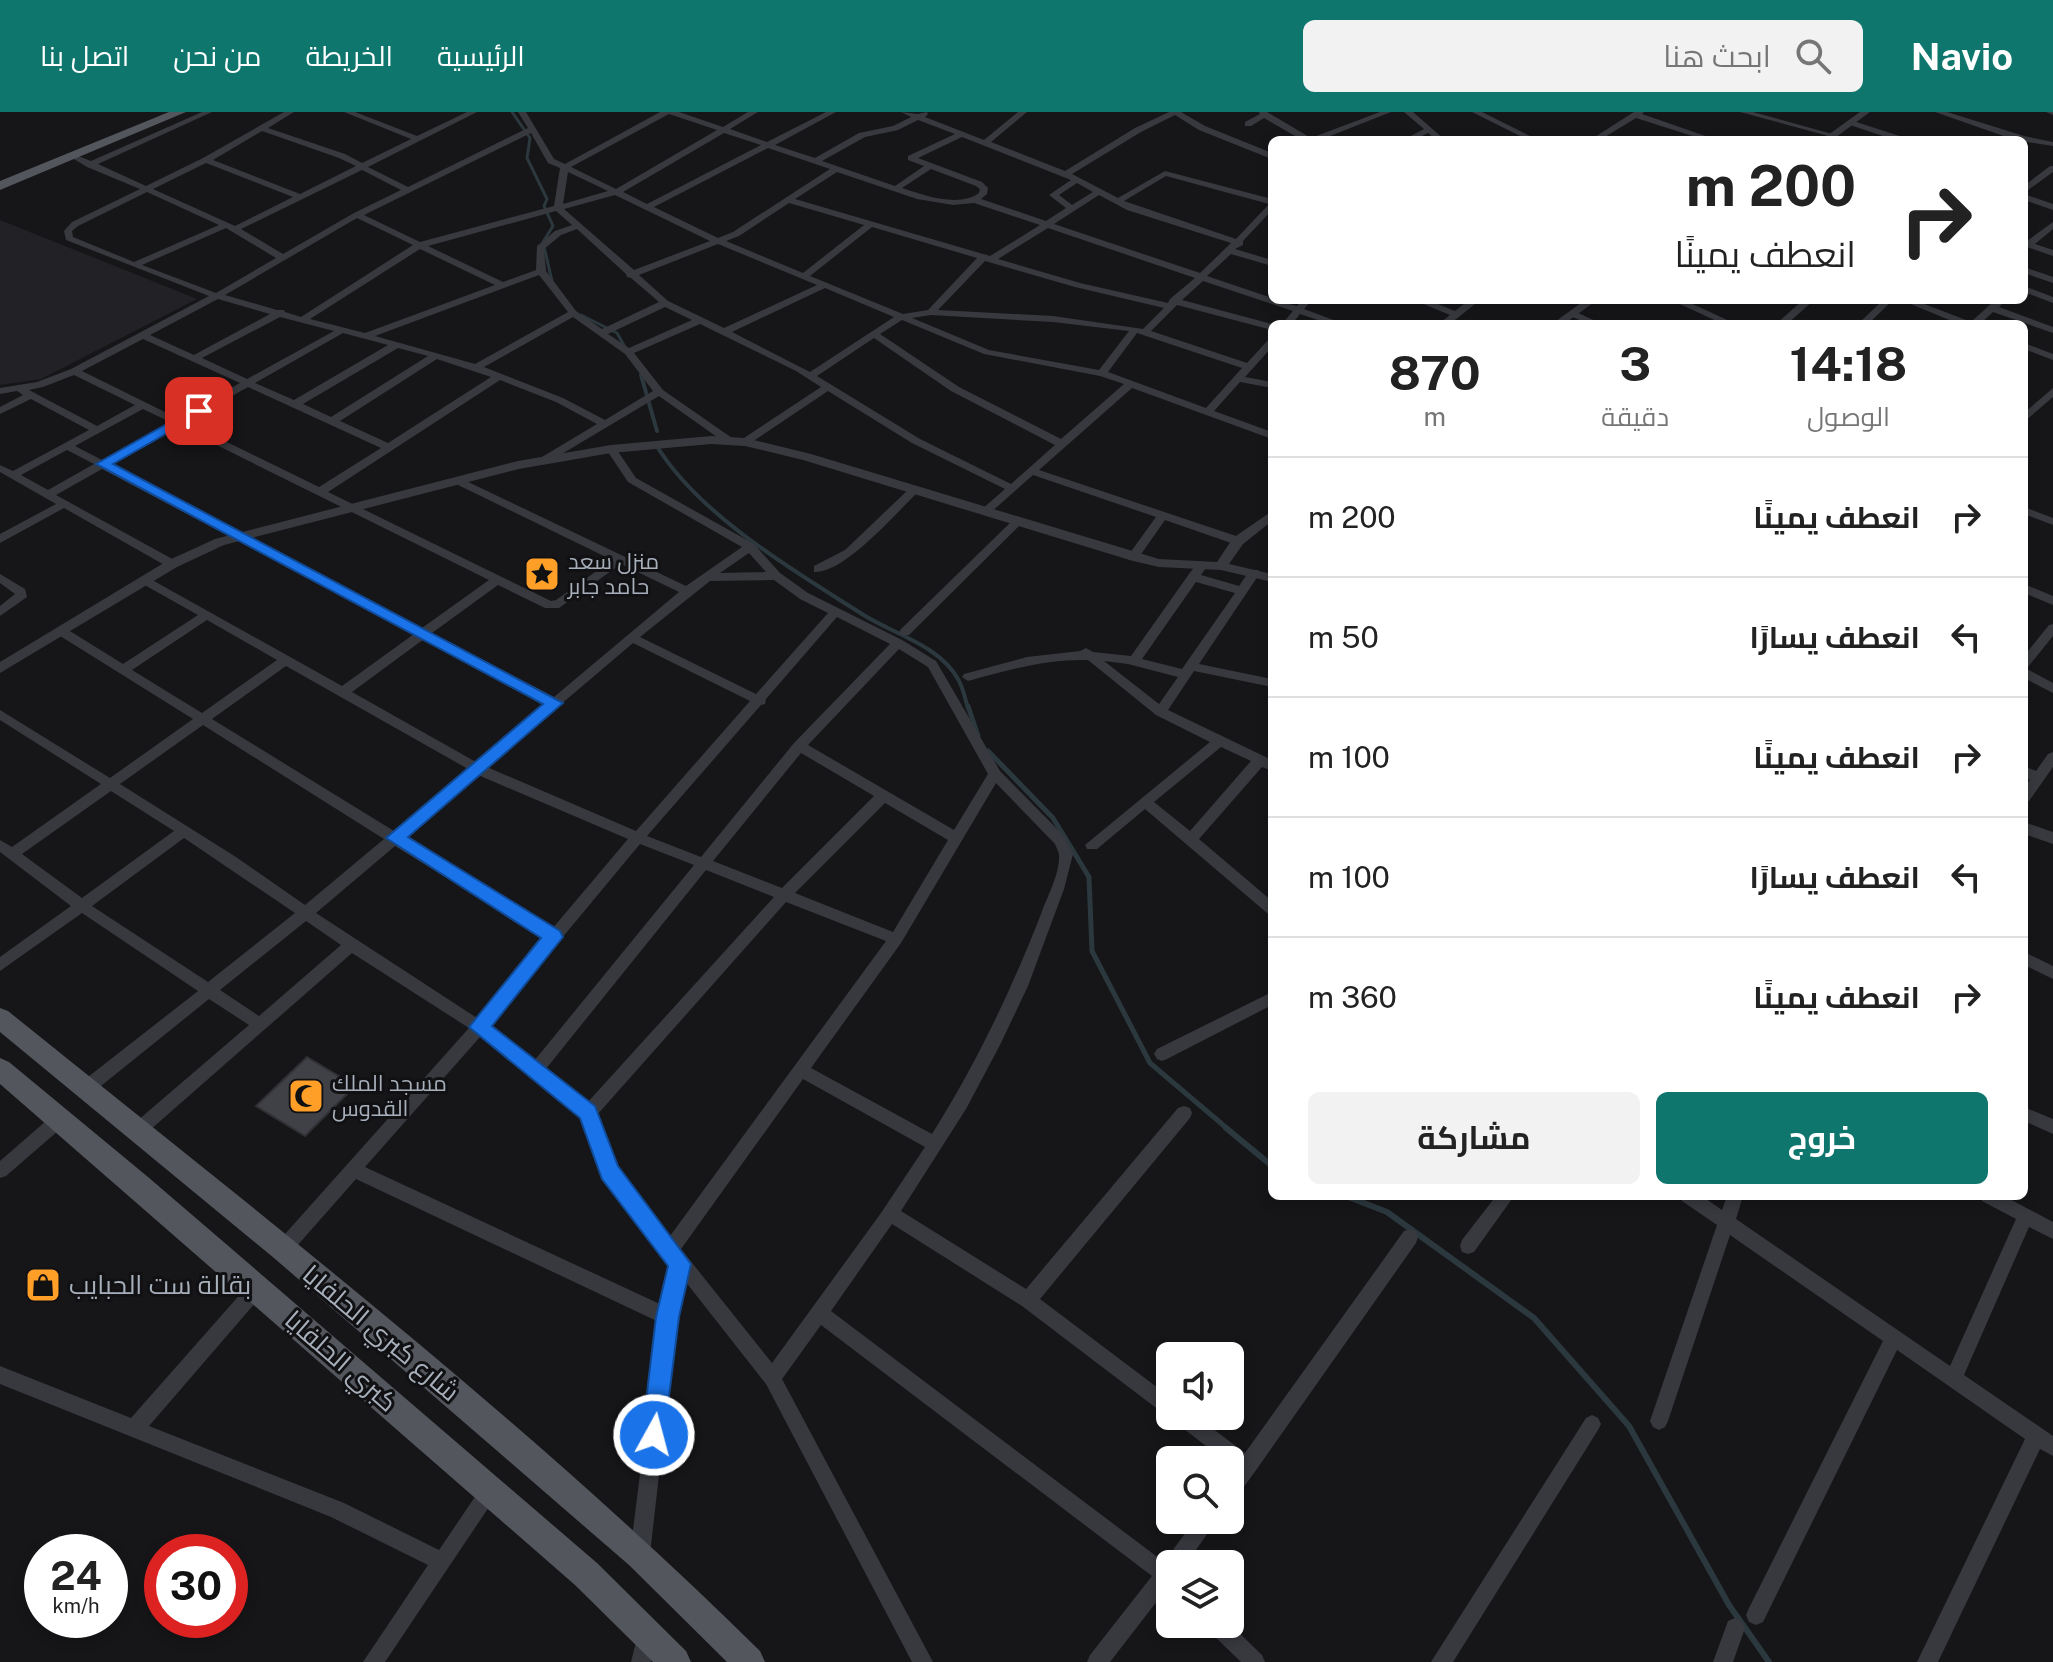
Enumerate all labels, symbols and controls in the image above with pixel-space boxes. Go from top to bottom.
search box [1303,20,1863,92]
icon: search [1791,34,1835,78]
text: Navio [1911,34,2013,79]
text: ابحث هنا [1663,38,1771,74]
text: اتصل بنا [40,39,129,72]
text: من نحن [173,39,262,72]
text: الخريطة [306,39,393,72]
text: الرئيسية [437,39,525,72]
text: 200 m [1686,153,1856,219]
icon: right [1884,168,1988,272]
text: انعطف يمينًا [1674,233,1856,275]
text: 3 [1619,335,1651,392]
text: 14:18 [1790,335,1907,392]
text: 870 [1389,344,1481,401]
pin [165,377,233,445]
icon: arrive [177,389,221,433]
text: m [1423,401,1446,432]
text: دقيقة [1601,401,1669,432]
text: الوصول [1807,401,1890,432]
icon: right [1944,495,1988,539]
text: 200 m [1308,499,1396,535]
text: انعطف يمينًا [1753,499,1920,535]
place label: منزل سعد حامد جابر [566,548,659,599]
place icon: منزل سعد حامد جابر [523,555,561,593]
icon: left [1944,615,1988,659]
text: 50 m [1308,619,1379,655]
text: انعطف يسارًا [1750,619,1920,655]
icon: right [1944,735,1988,779]
text: 100 m [1308,739,1390,775]
text: انعطف يمينًا [1753,739,1920,775]
icon: left [1944,855,1988,899]
text: 100 m [1308,859,1390,895]
text: انعطف يسارًا [1750,859,1920,895]
icon: right [1944,975,1988,1019]
text: 360 m [1308,979,1397,1015]
text: انعطف يمينًا [1753,979,1920,1015]
place label: مسجد الملك القدوس [332,1070,447,1122]
mosque icon: مسجد الملك القدوس [287,1077,325,1115]
button: مشاركة [1308,1092,1640,1184]
button: خروج [1656,1092,1988,1184]
street label: شارع كبري الحلفايا [296,1258,466,1408]
shop icon: بقالة ست الحبايب [24,1266,62,1304]
place label: بقالة ست الحبايب [69,1269,251,1300]
street label: كبري الحلفايا [279,1304,403,1418]
map controls [1156,1342,1244,1638]
button: sound [1156,1342,1244,1430]
position arrow [612,1393,696,1477]
button: search [1156,1446,1244,1534]
speed limit sign: 30 [144,1534,248,1638]
button: layers [1156,1550,1244,1638]
text: 24 [50,1552,102,1599]
text: km/h [52,1594,100,1618]

